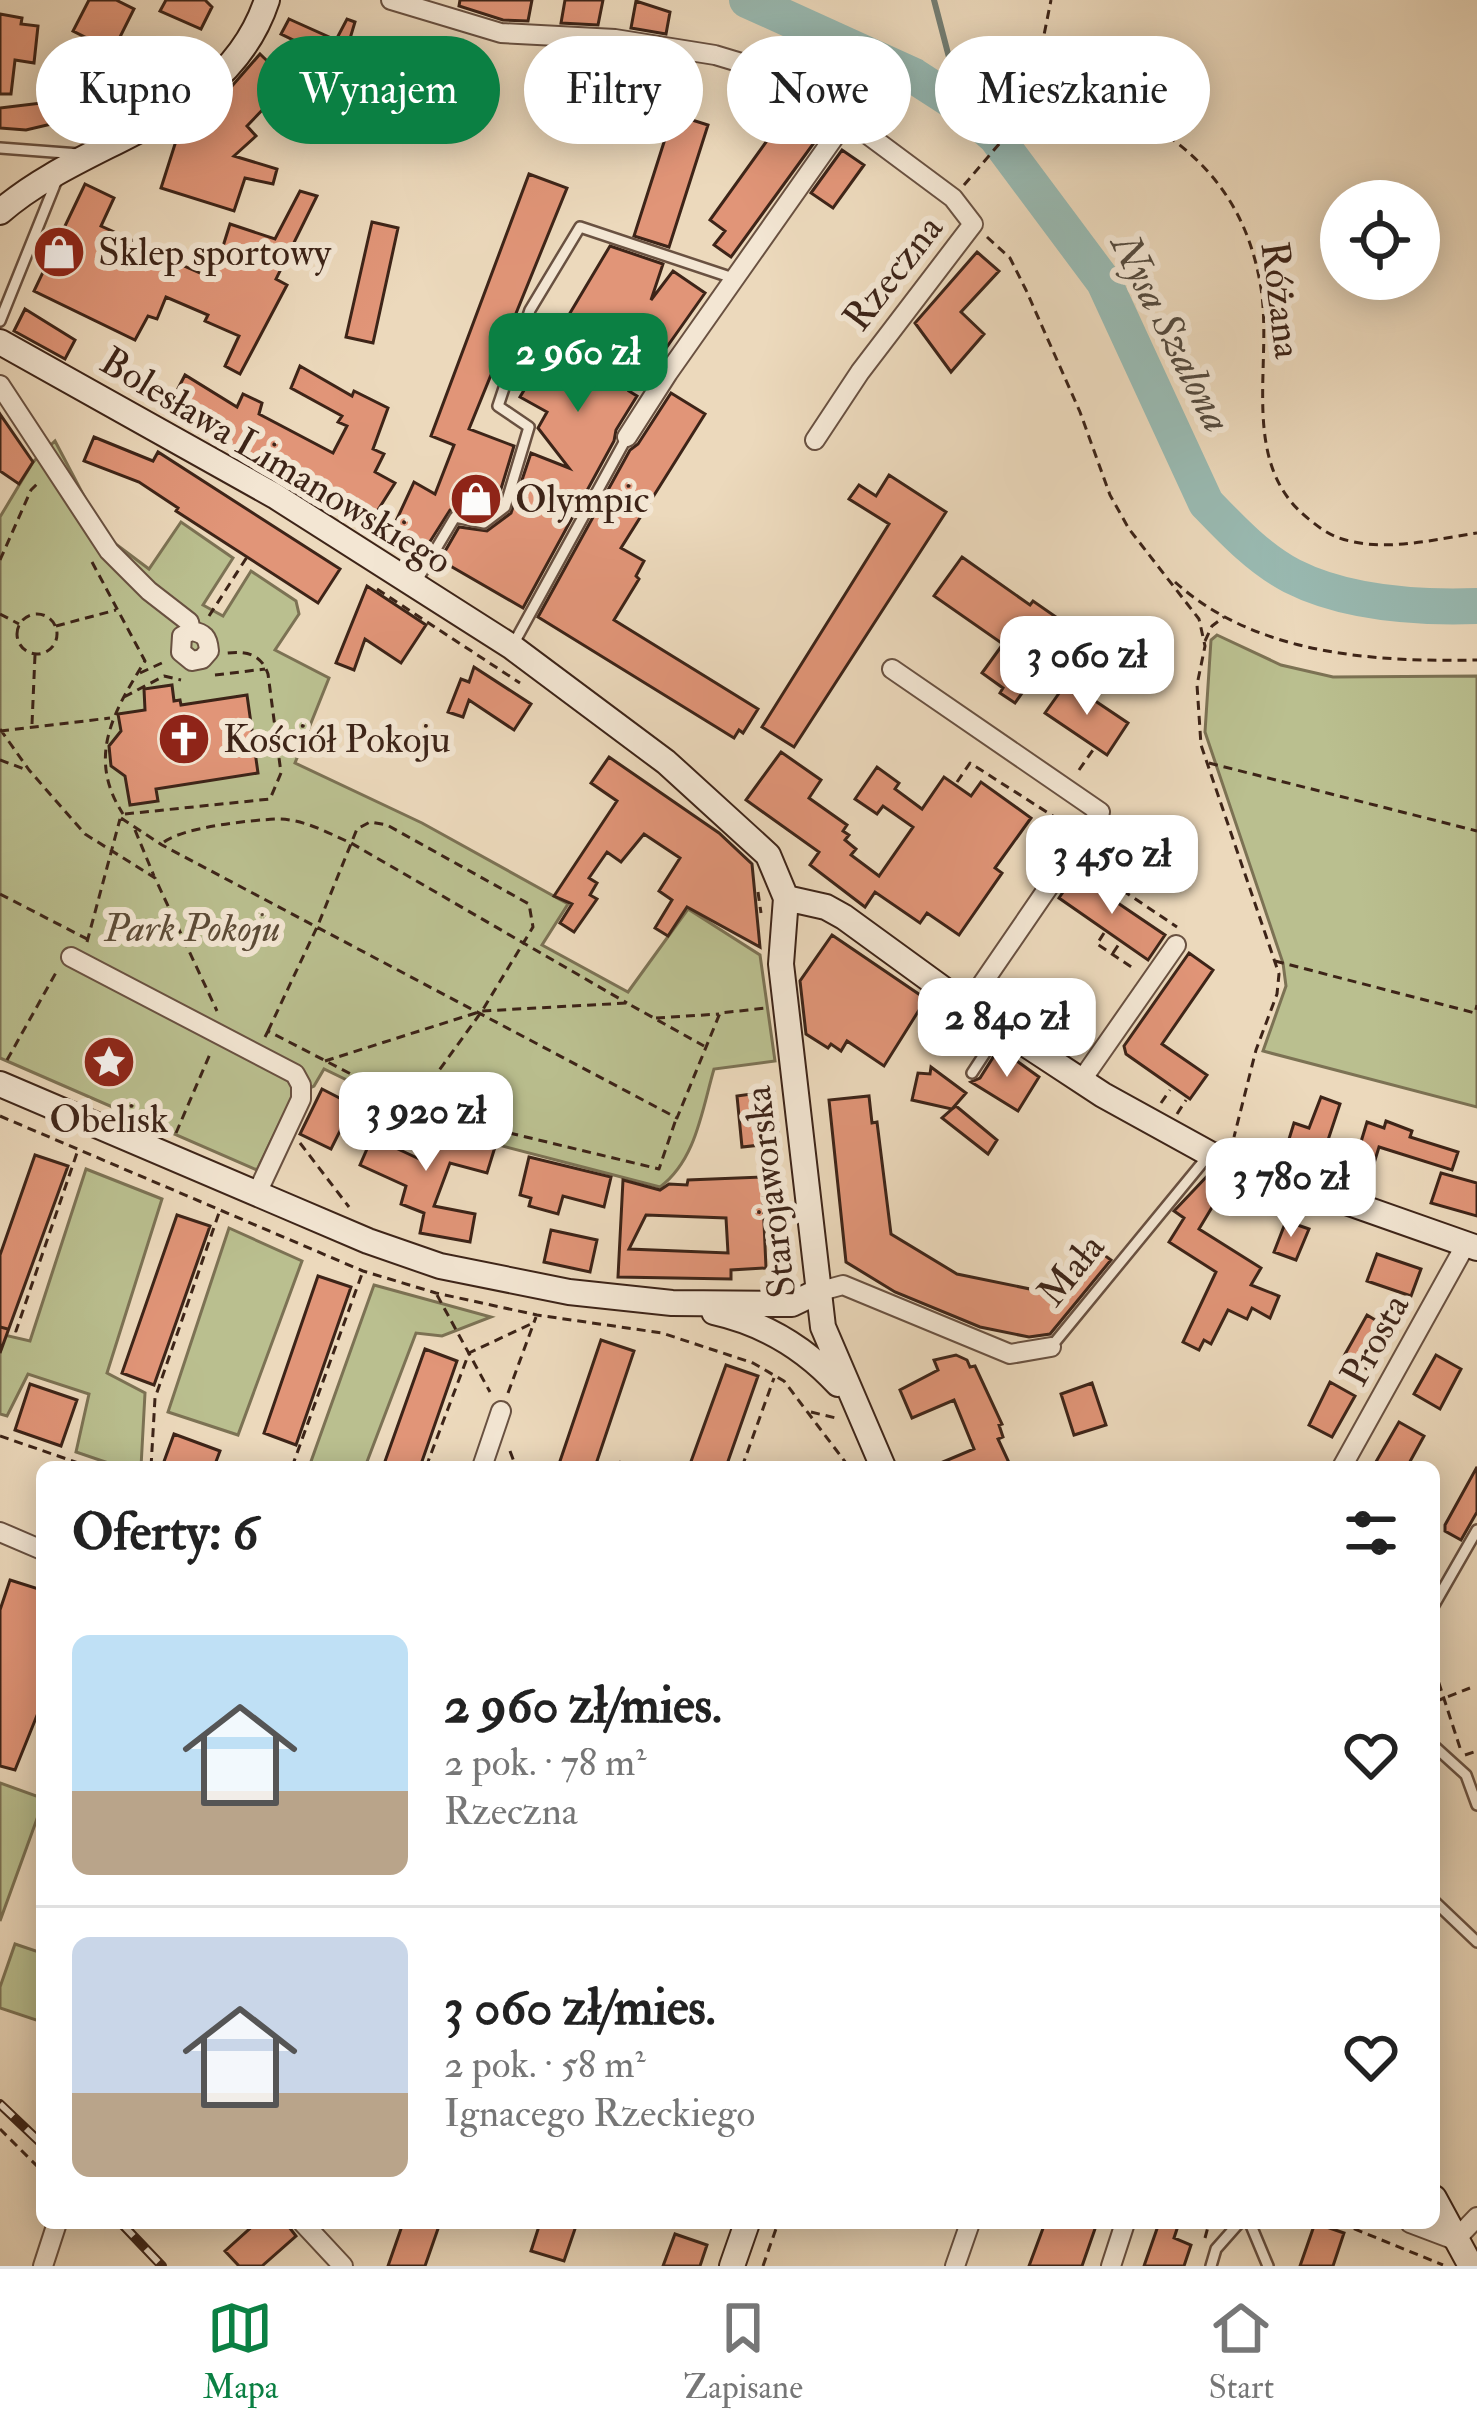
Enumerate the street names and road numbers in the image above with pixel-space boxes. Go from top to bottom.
street label: Rzeczna [832,204,954,341]
street label: Różana [1250,239,1313,362]
street label: Bolesława Limanowskiego [91,337,461,585]
street label: Starojaworska [733,1082,807,1301]
street label: Mała [1027,1223,1116,1316]
street label: Prosta [1330,1285,1421,1395]

